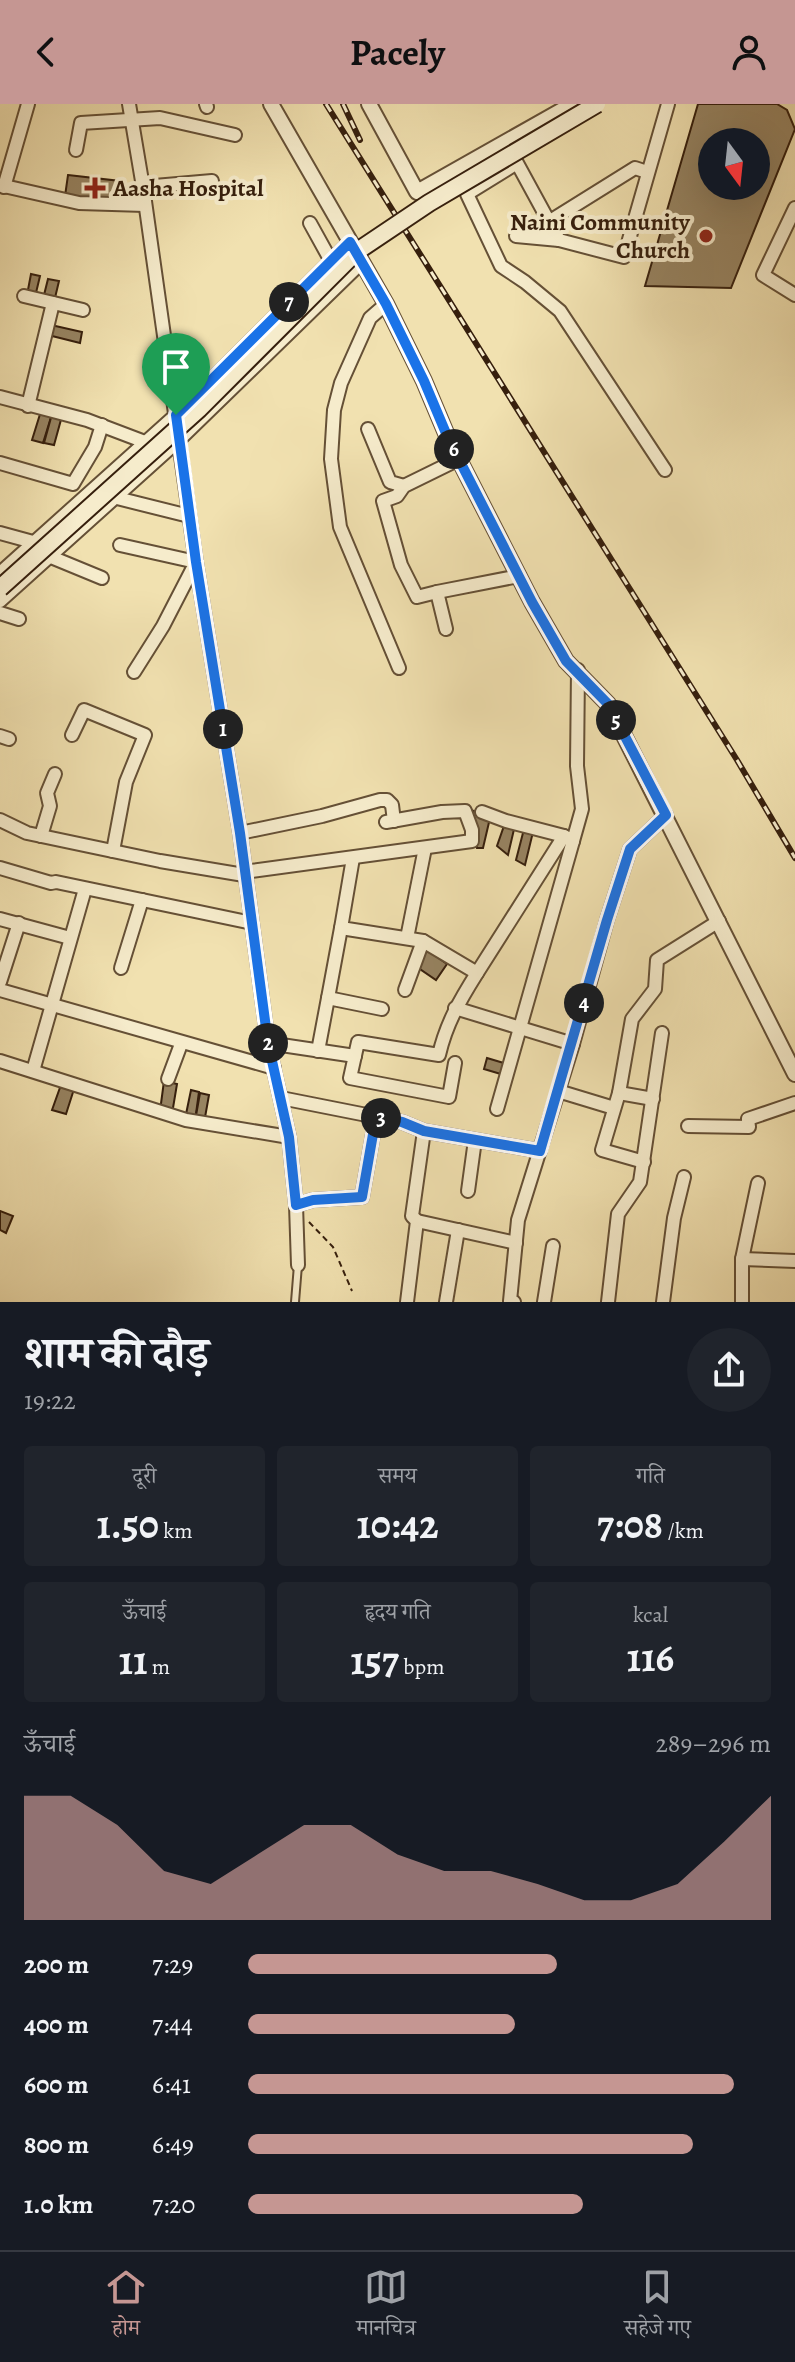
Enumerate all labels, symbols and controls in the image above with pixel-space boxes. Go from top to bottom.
text: Pacely [350,28,445,77]
icon: back [24,30,68,74]
icon: person [727,30,771,74]
north arrow [698,128,770,200]
map controls [698,128,770,200]
place label: Aasha Hospital [112,172,264,204]
marker: Aasha Hospital [84,177,106,199]
place label: Naini Community Church [510,206,691,266]
marker: Naini Community Church [697,227,715,245]
pin: 7 [269,282,309,322]
text: 7 [284,287,294,317]
pin [142,333,210,415]
icon: arrive [154,345,198,389]
pin: 6 [434,429,474,469]
text: 6 [449,434,459,464]
pin: 5 [596,700,636,740]
text: 5 [611,705,621,735]
pin: 1 [203,709,243,749]
text: 1 [219,714,227,744]
pin: 4 [564,983,604,1023]
text: 4 [579,988,589,1018]
pin: 2 [248,1023,288,1063]
text: 2 [263,1028,273,1058]
pin: 3 [361,1098,401,1138]
text: 3 [376,1103,386,1133]
text: शाम की दौड़ [24,1323,209,1383]
button: share [687,1328,771,1412]
text: 19:22 [24,1383,76,1418]
text: दूरी [133,1461,156,1491]
text: समय [378,1461,417,1491]
text: गति [636,1461,665,1491]
text: 1.50 [96,1497,159,1552]
text: 10:42 [356,1497,439,1552]
text: 7:08 [597,1497,663,1552]
text: km [159,1516,193,1546]
text: /km [663,1516,704,1546]
text: ऊँचाई [123,1597,166,1627]
text: हृदय गति [364,1597,431,1627]
text: kcal [633,1600,668,1630]
text: 116 [627,1630,674,1685]
text: 11 [119,1633,147,1688]
text: 157 [351,1633,399,1688]
text: m [147,1652,170,1682]
text: bpm [399,1652,444,1682]
text: ऊँचाई [24,1726,75,1761]
text: 289–296 m [655,1726,771,1761]
text: 200 m [24,1947,89,1982]
text: 7:29 [152,1947,193,1982]
text: 400 m [24,2007,89,2042]
text: 7:44 [152,2007,193,2042]
text: 600 m [24,2067,89,2102]
text: 6:41 [152,2067,191,2102]
text: 800 m [24,2127,89,2162]
text: 6:49 [152,2127,194,2162]
text: 1.0 km [24,2187,93,2222]
text: 7:20 [152,2187,195,2222]
tab: होम [104,2265,148,2349]
tab: मानचित्र [356,2265,416,2349]
tab: सहेजे गए [624,2265,691,2349]

